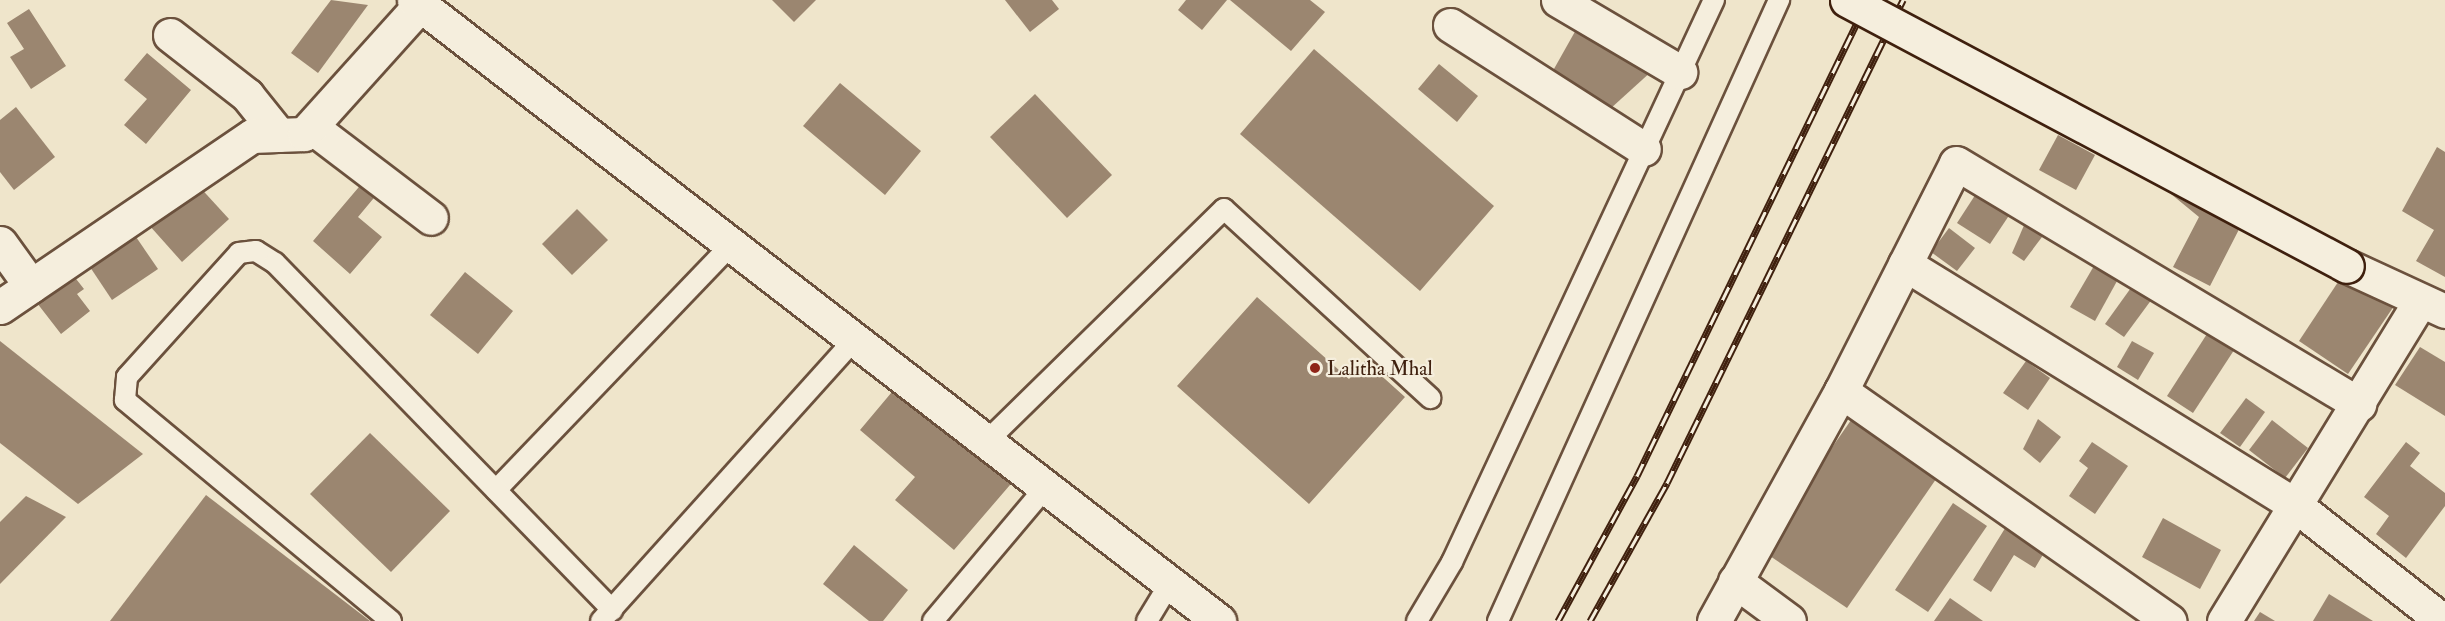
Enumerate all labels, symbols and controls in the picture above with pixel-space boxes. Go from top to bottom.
place label: Lalitha Mhal [1327,356,1433,380]
marker: Lalitha Mhal [1308,361,1322,375]

